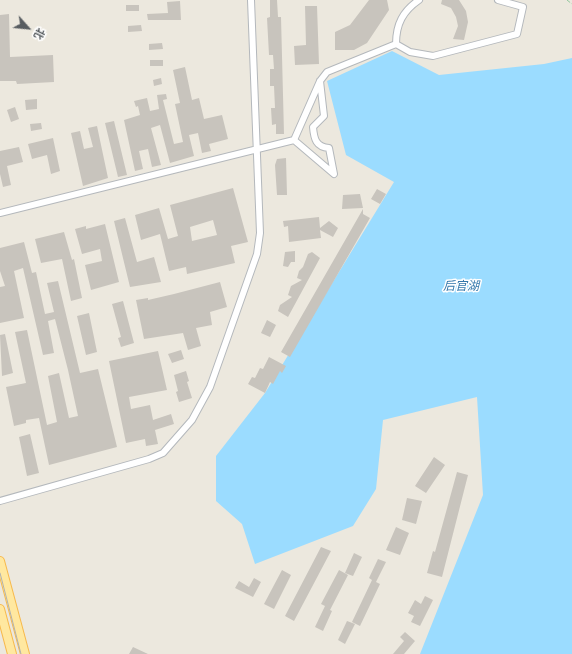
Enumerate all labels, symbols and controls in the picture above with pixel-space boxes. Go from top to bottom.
north arrow [8,8,48,48]
text: 北 [31,26,47,42]
water label: 后官湖 [443,280,479,294]

